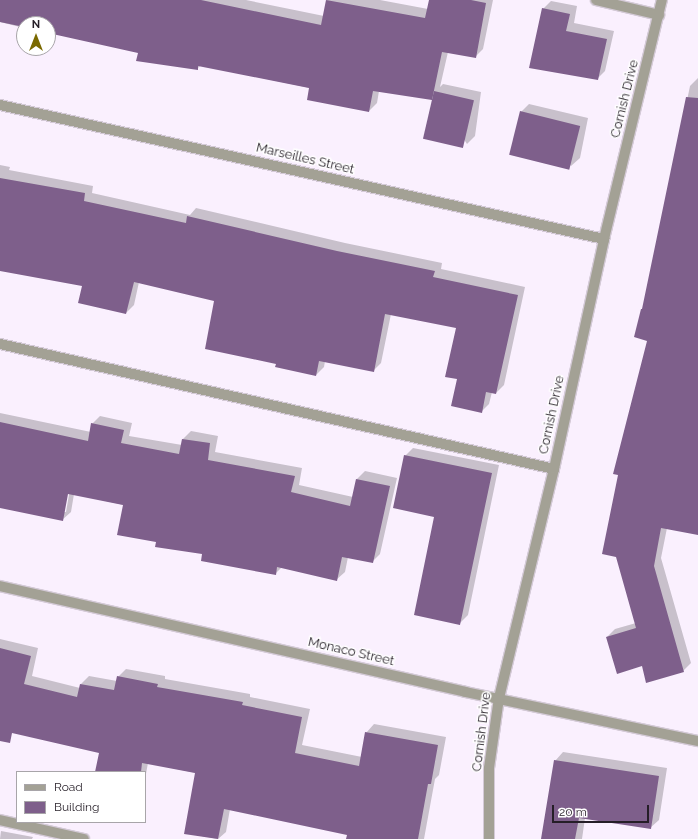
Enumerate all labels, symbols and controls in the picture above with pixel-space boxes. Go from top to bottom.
north arrow [16,16,56,56]
text: N [32,18,40,31]
street label: Cornish Drive [608,58,642,140]
street label: Marseilles Street [254,140,356,178]
street label: Cornish Drive [536,374,568,456]
street label: Monaco Street [306,635,396,669]
street label: Cornish Drive [469,691,495,773]
legend [16,771,146,823]
text: Road [54,780,83,794]
scale bar [554,797,651,823]
text: Building [54,800,100,814]
text: 20 m [559,805,587,819]

